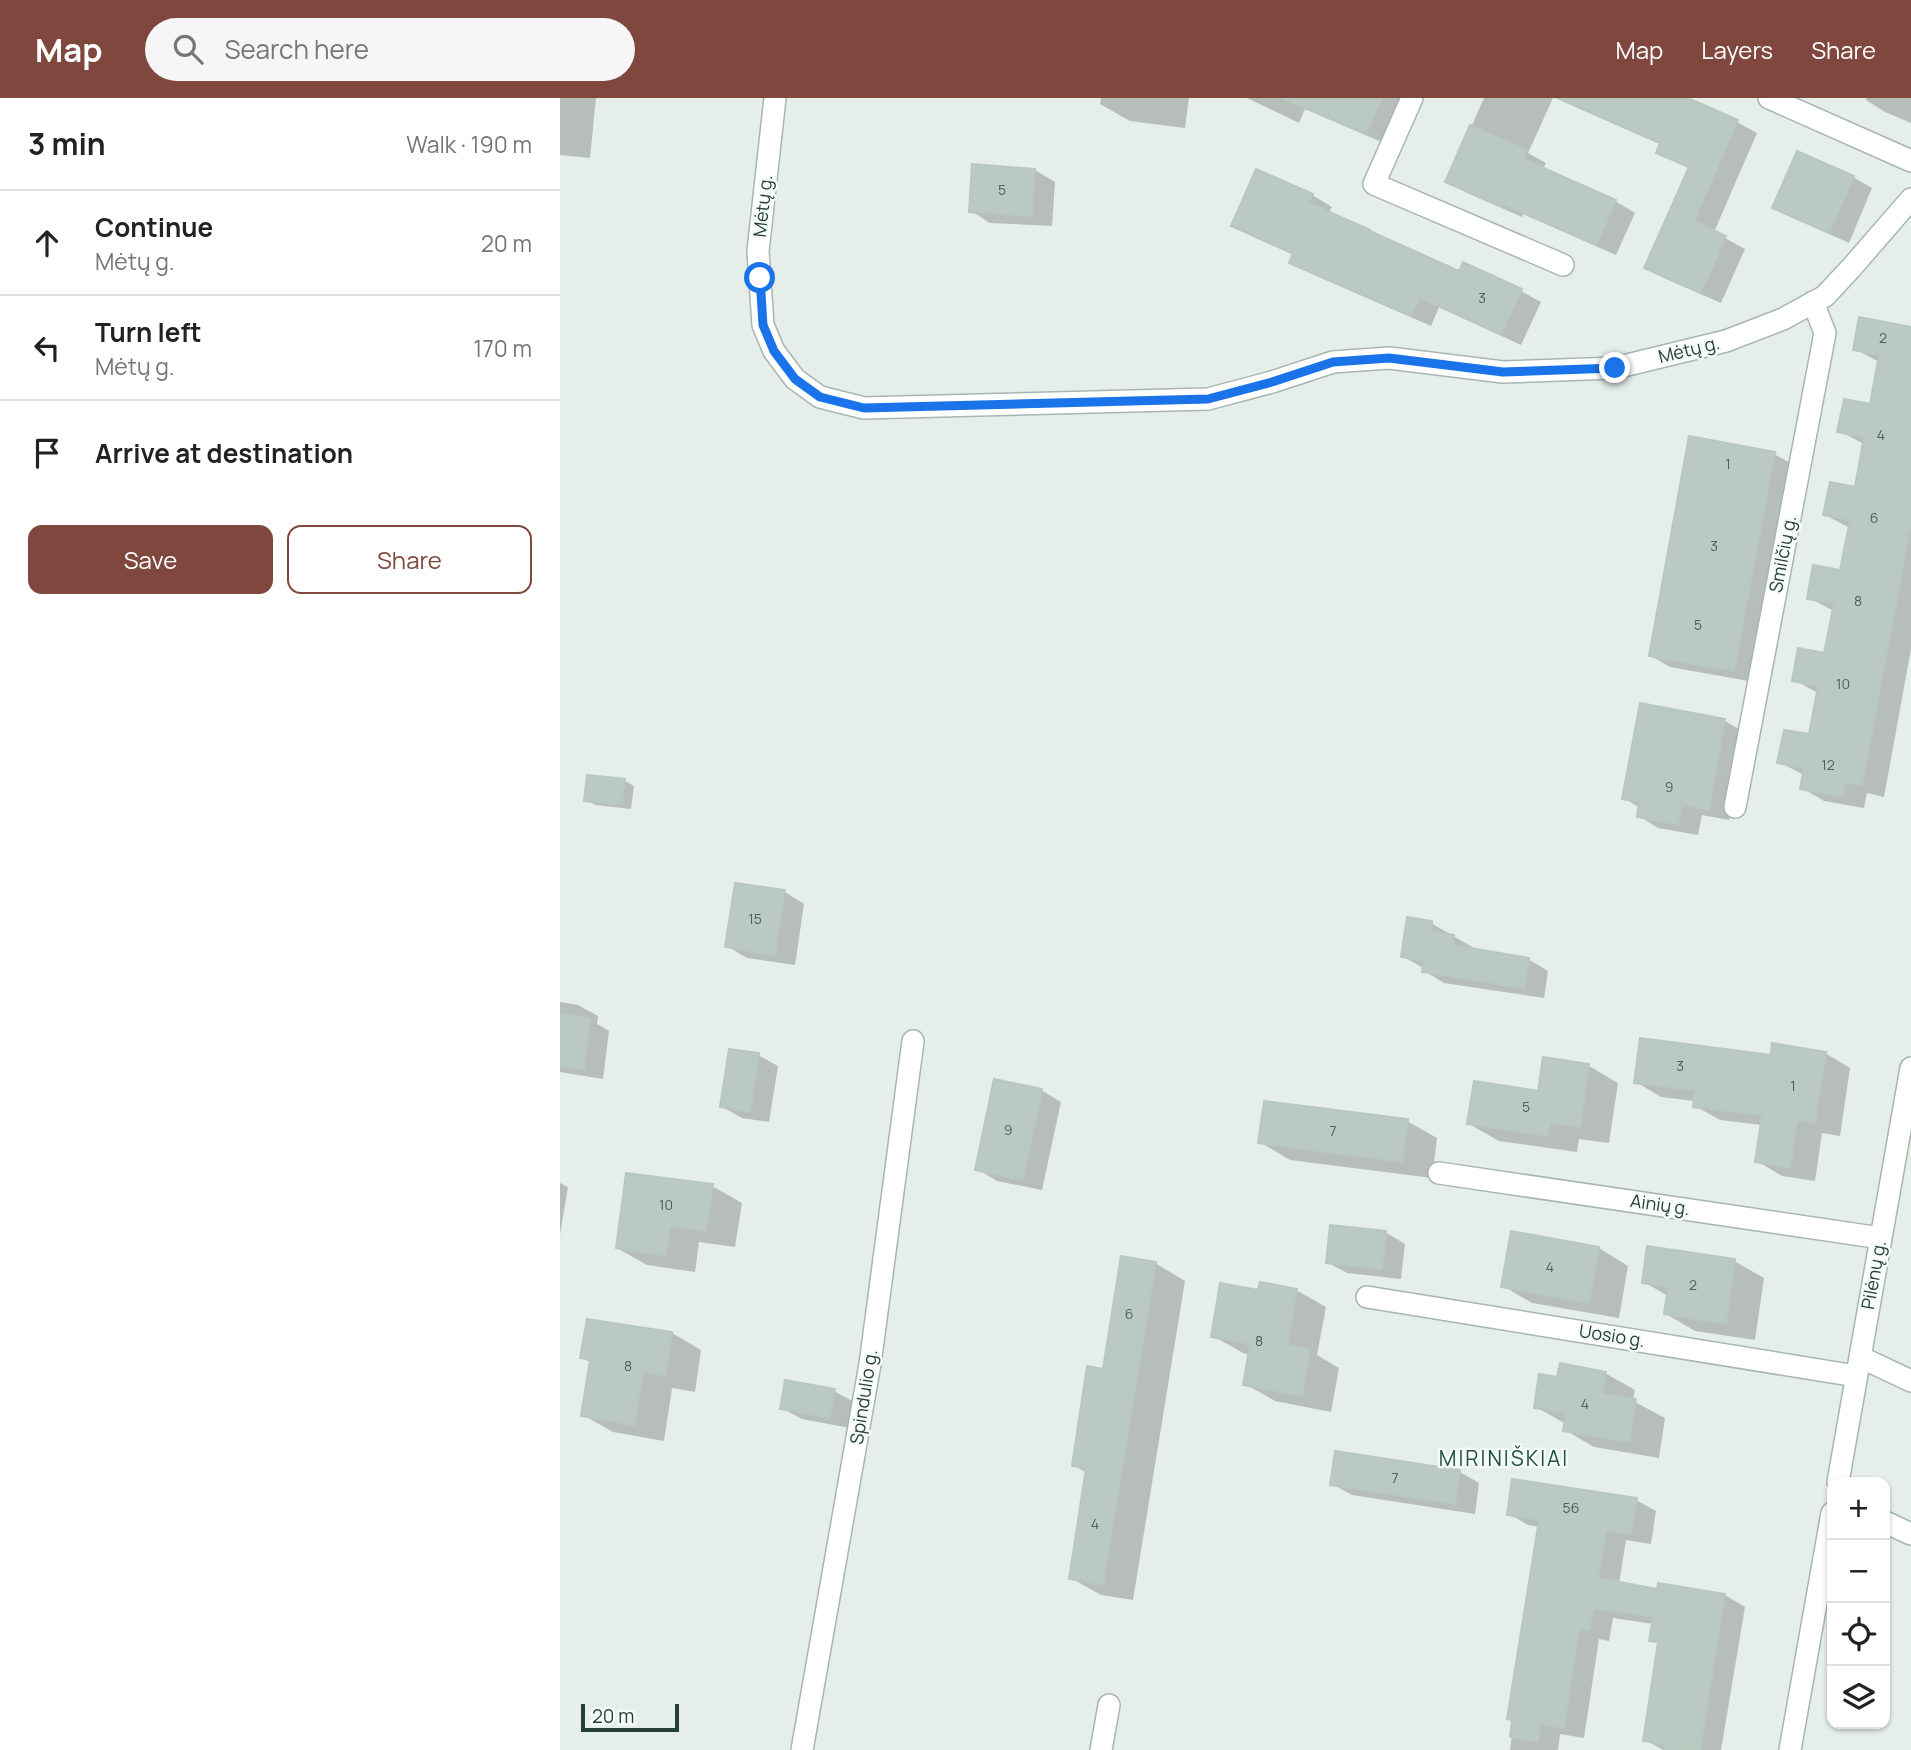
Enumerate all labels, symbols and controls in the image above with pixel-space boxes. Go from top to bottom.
search box [145,18,635,81]
text: Map [35,27,103,72]
icon: search [169,30,207,68]
text: Search here [225,31,369,67]
text: Map [1616,33,1663,66]
text: Layers [1701,33,1773,66]
text: Share [1811,33,1876,66]
text: 3 min [28,123,106,164]
text: Walk · 190 m [406,128,532,160]
street label: Mėtų g. [747,174,777,238]
house number: 5 [998,180,1006,199]
text: Continue [95,209,213,245]
icon: ahead [28,224,66,262]
text: 20 m [481,227,532,259]
text: Mėtų g. [95,245,175,277]
route start [744,262,775,293]
house number: 3 [1478,288,1486,307]
text: Turn left [95,314,202,350]
house number: 2 [1879,328,1887,347]
icon: left [28,329,66,367]
street label: Mėtų g. [1656,330,1722,368]
text: 170 m [473,332,532,364]
text: Mėtų g. [95,350,175,382]
route end [1599,352,1630,383]
house number: 4 [1877,425,1885,444]
icon: arrive [28,434,66,472]
text: Arrive at destination [95,435,353,471]
house number: 1 [1725,454,1731,473]
house number: 6 [1870,508,1878,527]
street label: Smilčių g. [1763,513,1801,594]
button: Save [28,525,273,594]
button: Share [287,525,532,594]
house number: 3 [1710,536,1718,555]
house number: 8 [1854,591,1862,610]
house number: 5 [1694,615,1702,634]
house number: 10 [1836,674,1850,693]
house number: 12 [1821,755,1835,774]
house number: 9 [1665,777,1673,796]
house number: 15 [748,909,762,928]
house number: 3 [1676,1056,1684,1075]
house number: 1 [1790,1076,1796,1095]
house number: 5 [1522,1097,1530,1116]
house number: 9 [1004,1120,1012,1139]
house number: 7 [1329,1121,1337,1140]
street label: Ainių g. [1629,1188,1692,1220]
house number: 10 [659,1195,673,1214]
street label: Pilėnų g. [1855,1238,1891,1311]
house number: 4 [1546,1257,1554,1276]
house number: 2 [1689,1275,1697,1294]
house number: 6 [1125,1304,1133,1323]
street label: Uosio g. [1578,1318,1647,1352]
house number: 8 [1255,1331,1263,1350]
street label: Spindulio g. [844,1348,882,1446]
house number: 8 [624,1356,632,1375]
house number: 4 [1581,1394,1589,1413]
district label: MIRINIŠKIAI [1439,1444,1569,1472]
house number: 7 [1391,1468,1399,1487]
map controls [1827,1477,1890,1729]
button: + [1827,1477,1890,1540]
house number: 56 [1563,1498,1579,1517]
house number: 4 [1091,1514,1099,1533]
button: − [1827,1540,1890,1603]
button: locate [1827,1603,1890,1666]
button: layers [1827,1666,1890,1729]
scale bar [581,1701,679,1733]
text: 20 m [592,1703,634,1729]

